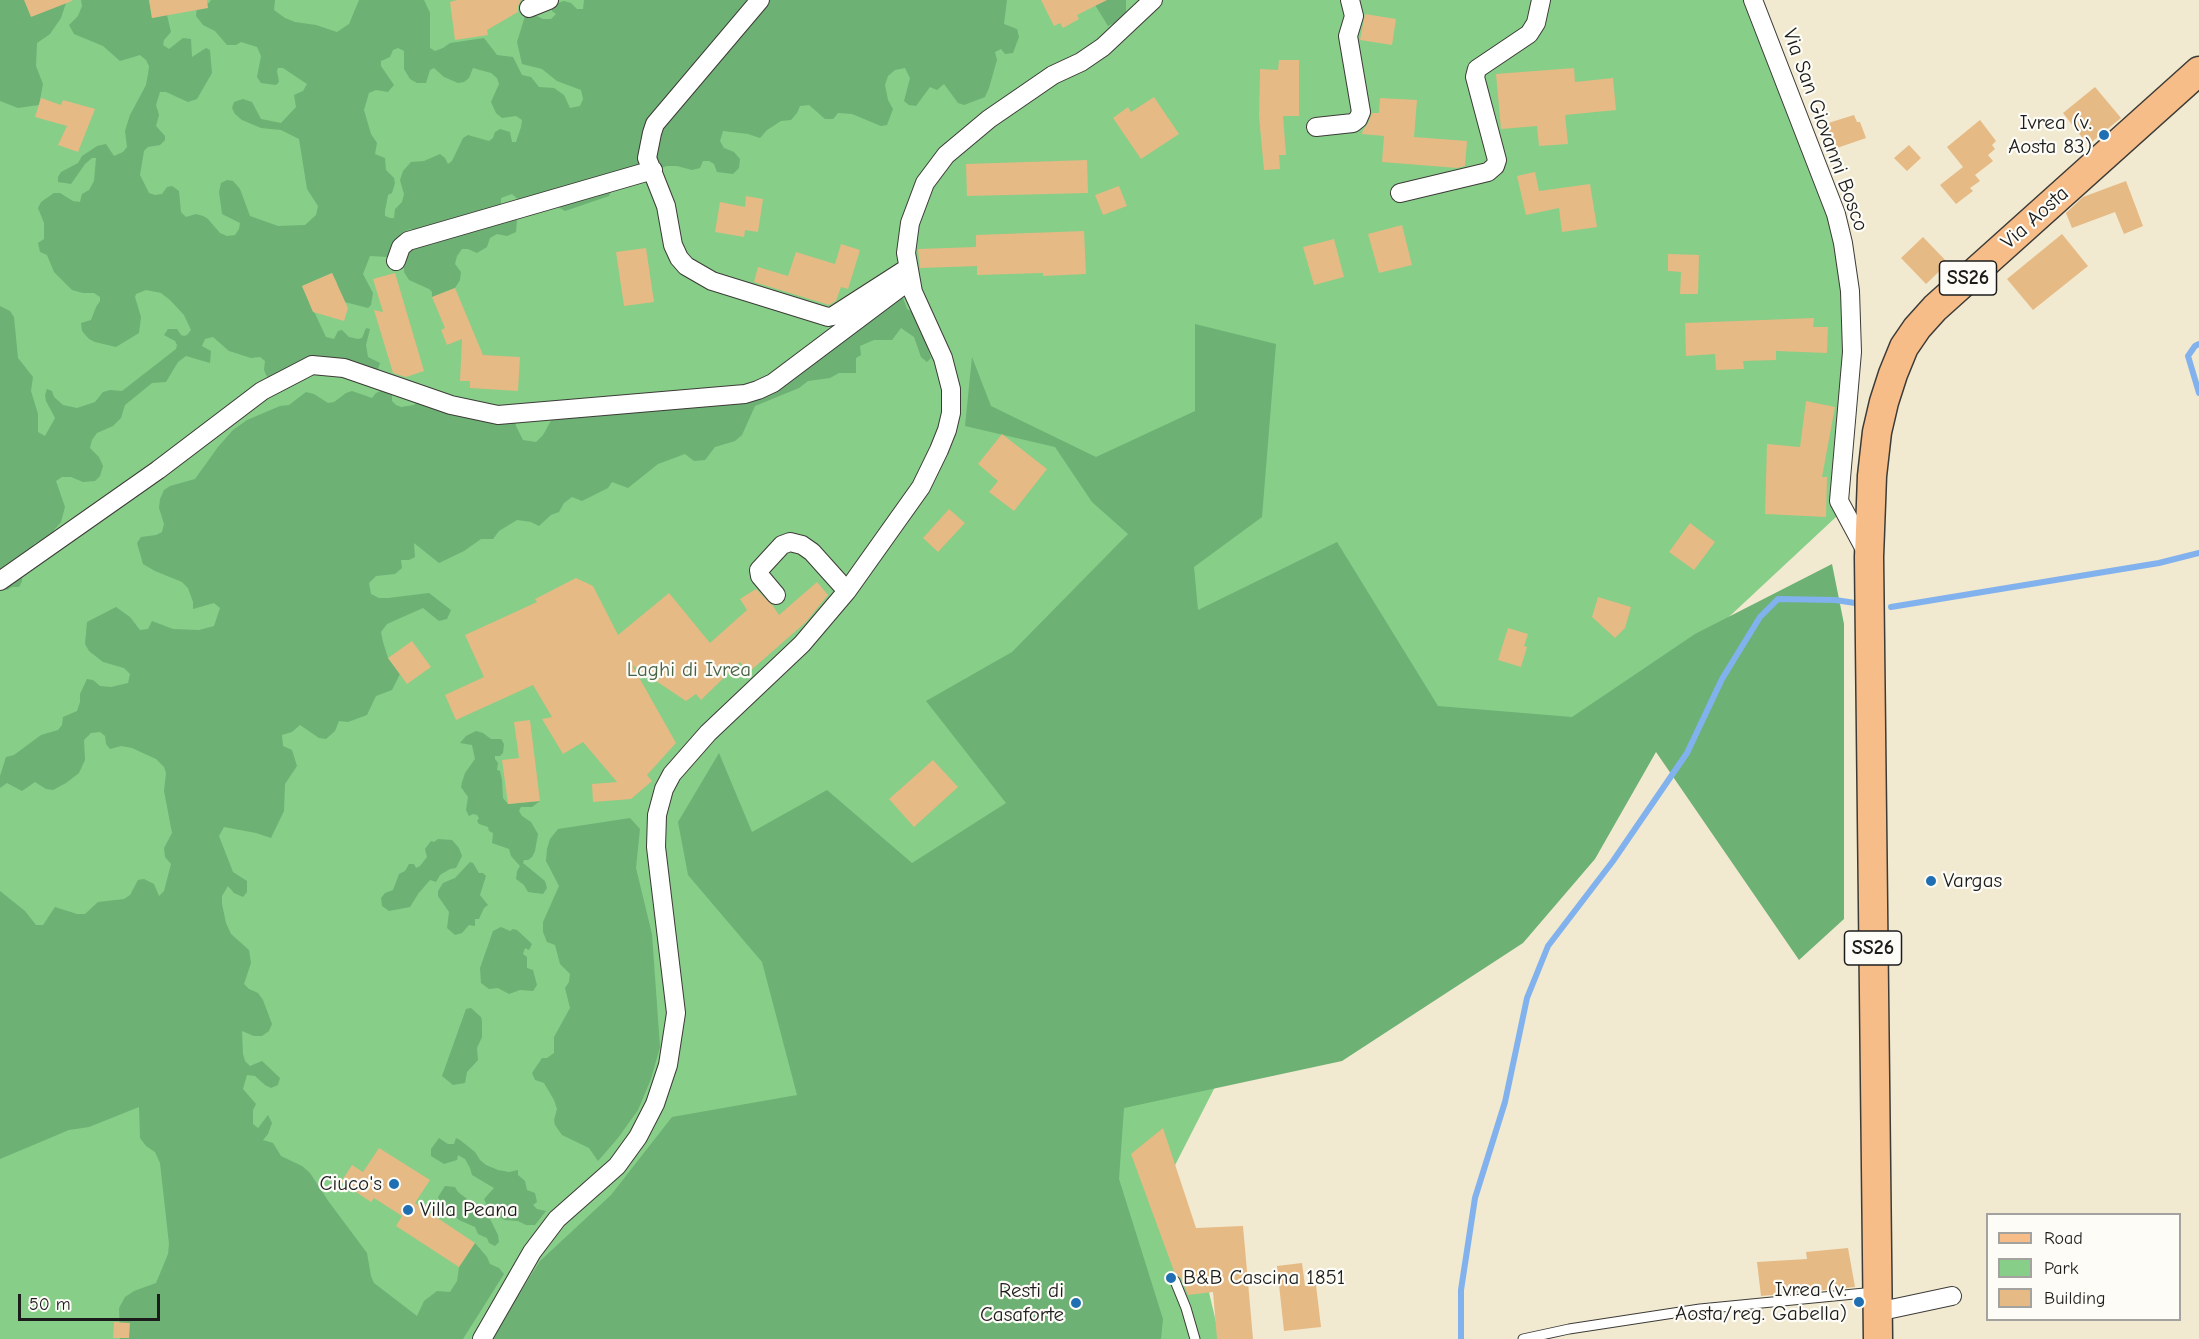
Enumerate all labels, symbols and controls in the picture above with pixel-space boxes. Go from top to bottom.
street label: Via San Giovanni Bosco [1777,25,1873,235]
place label: Ivrea (v. Aosta 83) [2008,110,2092,160]
marker: Ivrea (v. Aosta 83) [2097,128,2111,142]
street label: Via Aosta [1996,181,2074,255]
road number: SS26 [1940,261,1996,295]
park label: Laghi di Ivrea [627,657,751,683]
place label: Vargas [1943,868,2002,894]
marker: Vargas [1924,874,1938,888]
road number: SS26 [1844,931,1902,965]
place label: Ciuco's [320,1171,382,1197]
marker: Ciuco's [387,1177,401,1191]
place label: Villa Peana [420,1197,518,1223]
marker: Villa Peana [401,1203,415,1217]
legend [1986,1213,2181,1321]
text: Road [2044,1228,2083,1249]
text: Park [2044,1258,2078,1279]
place label: B&B Cascina 1851 [1183,1265,1345,1291]
marker: B&B Cascina 1851 [1164,1271,1178,1285]
place label: Ivrea (v. Aosta/reg. Gabella) [1675,1277,1847,1327]
place label: Resti di Casaforte [980,1278,1064,1328]
scale bar [21,1282,164,1320]
text: Building [2044,1288,2106,1309]
text: 50 m [29,1294,71,1315]
marker: Ivrea (v. Aosta/reg. Gabella) [1852,1295,1866,1309]
marker: Resti di Casaforte [1069,1296,1083,1310]

